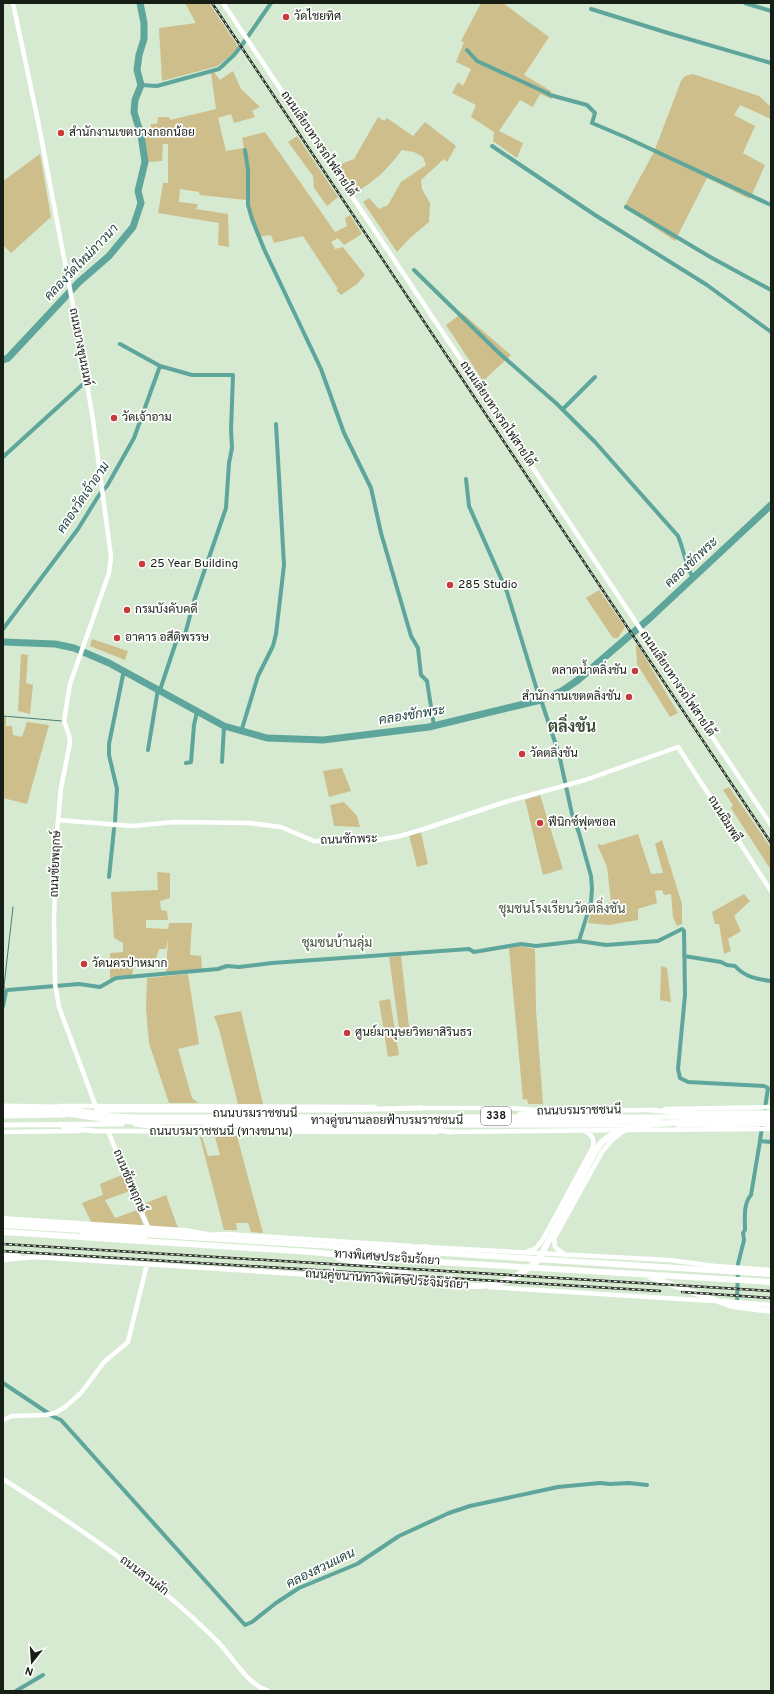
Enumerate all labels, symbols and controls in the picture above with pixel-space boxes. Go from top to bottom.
place label: วัดไชยทิศ [294,8,341,25]
marker: วัดไชยทิศ [281,12,291,22]
street label: ถนนเลียบทางรถไฟสายใต้ [277,87,361,201]
place label: สำนักงานเขตบางกอกน้อย [69,125,195,141]
marker: สำนักงานเขตบางกอกน้อย [56,128,66,138]
water label: คลองวัดใหม่ภาวนา [40,220,123,305]
street label: ถนนบางขุนนนท์ [65,306,96,387]
street label: ถนนเลียบทางรถไฟสายใต้ [456,357,540,471]
place label: วัดเจ้าอาม [122,410,172,426]
marker: วัดเจ้าอาม [109,413,119,423]
water label: คลองวัดเจ้าอาม [53,458,114,537]
water label: คลองชักพระ [661,534,722,592]
place label: 25 Year Building [150,556,238,572]
marker: 25 Year Building [137,559,147,569]
place label: 285 Studio [458,577,518,593]
marker: 285 Studio [445,580,455,590]
place label: กรมบังคับคดี [135,601,198,618]
marker: กรมบังคับคดี [122,605,132,615]
street label: ถนนเลียบทางรถไฟสายใต้ [636,627,720,741]
place label: อาคาร อสีติพรรษ [125,629,210,646]
marker: อาคาร อสีติพรรษ [112,633,122,643]
place label: ตลาดน้ำตลิ่งชัน [552,659,627,679]
marker: ตลาดน้ำตลิ่งชัน [630,666,640,676]
place label: สำนักงานเขตตลิ่งชัน [522,686,621,705]
marker: สำนักงานเขตตลิ่งชัน [624,692,634,702]
water label: คลองชักพระ [378,702,446,729]
district label: ตลิ่งชัน [548,713,596,738]
place label: วัดตลิ่งชัน [530,743,578,762]
marker: วัดตลิ่งชัน [517,749,527,759]
street label: ถนนฉิมพลี [703,792,745,845]
place label: ฟีนิกซ์ฟุตซอล [548,814,616,831]
marker: ฟีนิกซ์ฟุตซอล [535,818,545,828]
street label: ถนนชัยพฤกษ์ [46,829,65,898]
street label: ถนนชักพระ [320,831,378,849]
district label: ชุมชนโรงเรียนวัดตลิ่งชัน [498,897,626,918]
district label: ชุมชนบ้านลุ่ม [302,933,372,952]
place label: วัดนครป่าหมาก [92,956,167,972]
marker: วัดนครป่าหมาก [79,959,89,969]
place label: ศูนย์มานุษยวิทยาสิรินธร [355,1024,472,1041]
marker: ศูนย์มานุษยวิทยาสิรินธร [342,1028,352,1038]
street label: ถนนบรมราชชนนี [537,1101,622,1120]
street label: ถนนบรมราชชนนี [213,1105,298,1122]
road number: 338 [481,1107,511,1125]
street label: ทางคู่ขนานลอยฟ้าบรมราชชนนี [311,1112,464,1129]
street label: ถนนบรมราชชนนี (ทางขนาน) [149,1123,293,1140]
street label: ถนนชัยพฤกษ์ [109,1147,151,1216]
street label: ทางพิเศษประจิมรัถยา [333,1246,441,1270]
street label: ถนนคู่ขนานทางพิเศษประจิมรัถยา [305,1266,469,1294]
water label: คลองสวนแดน [284,1545,359,1593]
street label: ถนนสวนผัก [116,1552,172,1600]
north arrow [12,1642,52,1682]
text: N [24,1663,35,1678]

